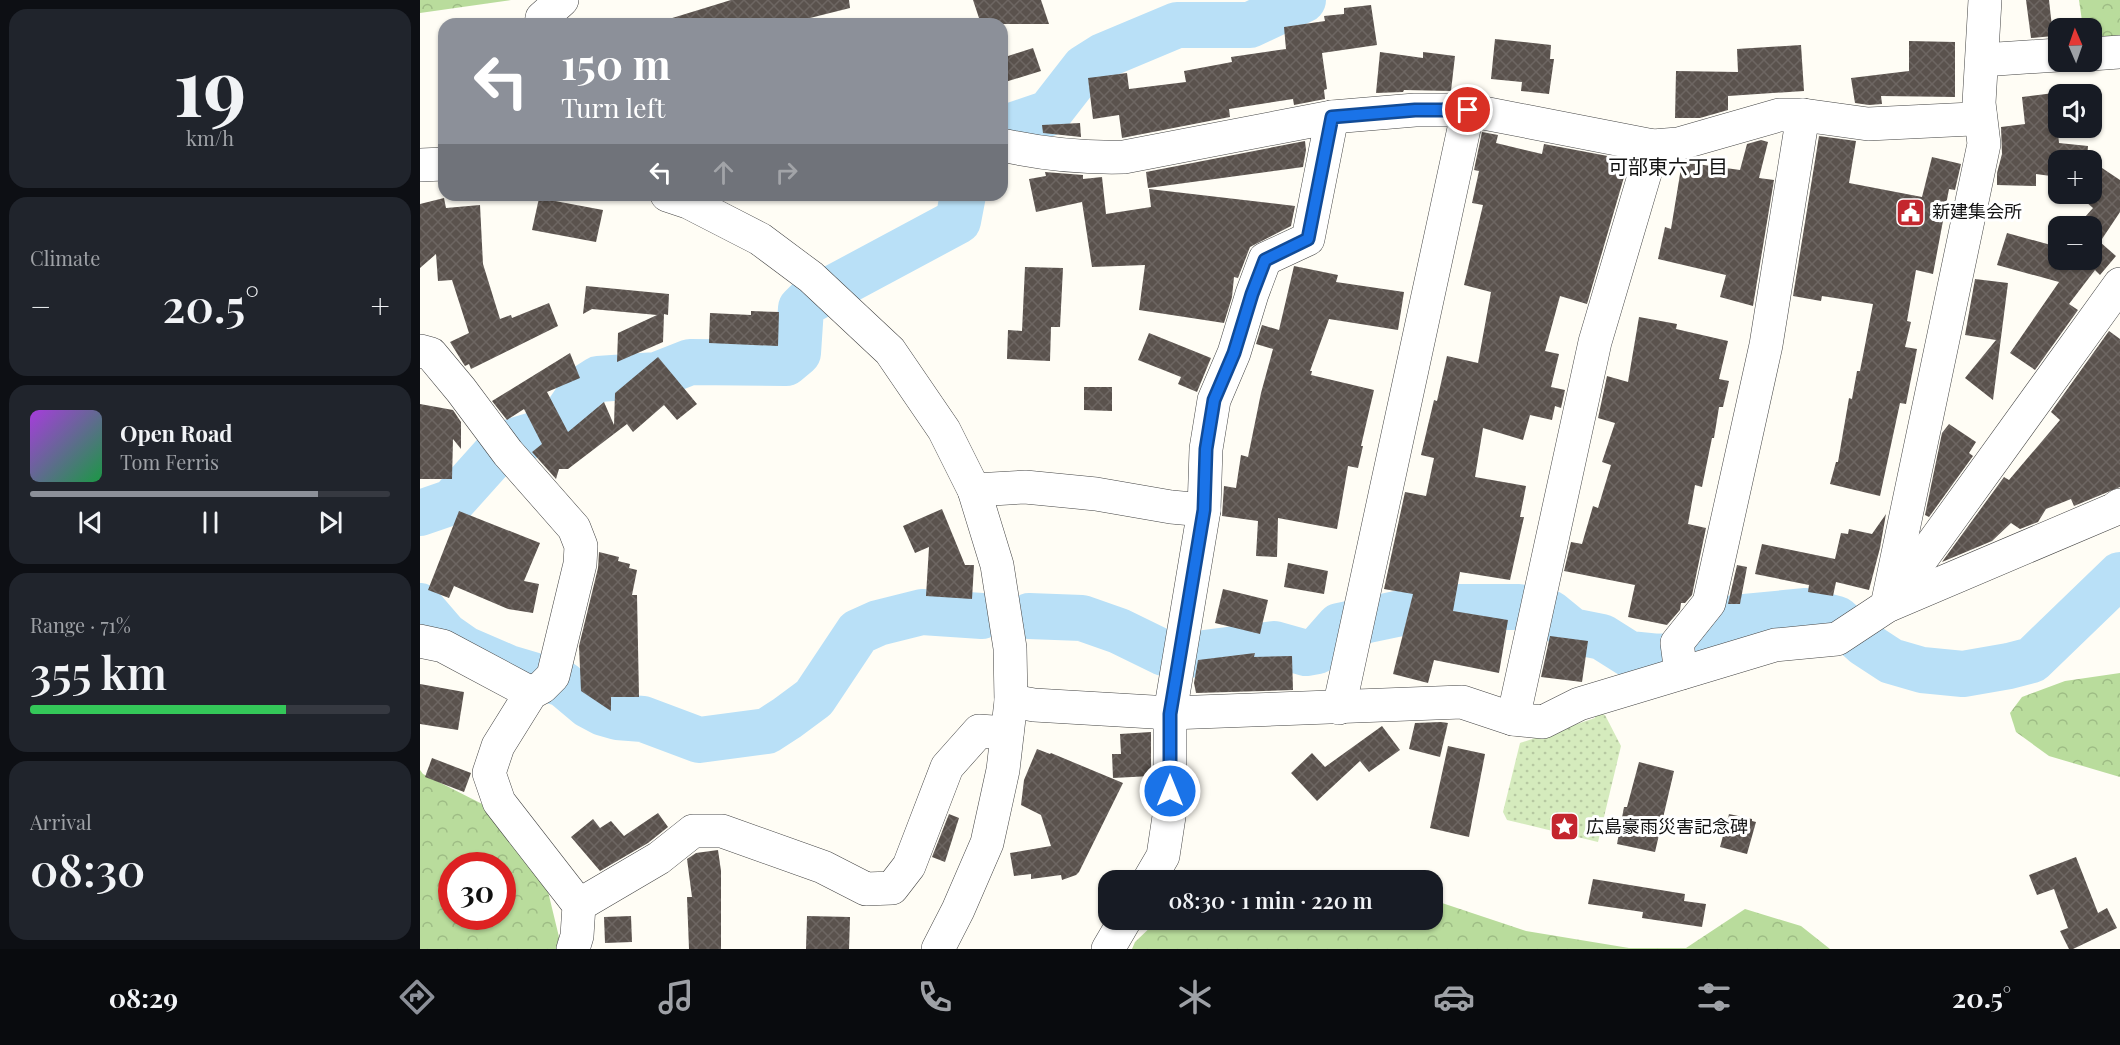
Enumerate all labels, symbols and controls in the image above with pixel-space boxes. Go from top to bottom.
north arrow [2048,18,2102,72]
map controls [2048,18,2102,270]
text: 19 [173,33,247,137]
text: 150 m [561,35,671,91]
icon: left [462,42,540,120]
pin [1442,84,1493,135]
button: sound [2048,84,2102,138]
text: Turn left [561,89,665,125]
icon: arrive [1451,93,1484,126]
text: km/h [186,124,234,151]
button: + [2048,150,2102,204]
district label: 可部東六丁目 [1608,152,1728,179]
icon: left [644,156,677,189]
icon: ahead [707,156,740,189]
icon: right [770,156,803,189]
public building icon: 新建集会所 [1895,196,1927,228]
place label: 新建集会所 [1932,199,2022,223]
button: − [2048,216,2102,270]
text: Climate [30,244,100,271]
text: 20.5° [163,274,259,334]
text: − [30,283,51,327]
text: + [371,283,390,327]
text: Open Road [120,418,232,448]
text: Tom Ferris [120,448,219,475]
icon: previous [74,506,107,539]
icon: pause [194,506,227,539]
icon: next [314,506,347,539]
text: Range · 71% [30,611,131,638]
text: 355 km [30,641,167,701]
position arrow [1138,759,1202,823]
text: Arrival [30,808,92,835]
place icon: 広島豪雨災害記念碑 [1549,811,1581,843]
place label: 広島豪雨災害記念碑 [1586,814,1748,838]
text: 08:30 [30,838,145,898]
speed limit sign: 30 [438,852,516,930]
text: 08:30 · 1 min · 220 m [1168,885,1373,915]
icon: directions [396,976,438,1018]
icon: music [655,976,697,1018]
icon: phone [914,976,956,1018]
icon: climate [1174,976,1216,1018]
icon: car [1433,976,1475,1018]
icon: filters [1693,976,1735,1018]
text: 08:29 [109,979,178,1015]
text: 20.5° [1952,979,2011,1015]

